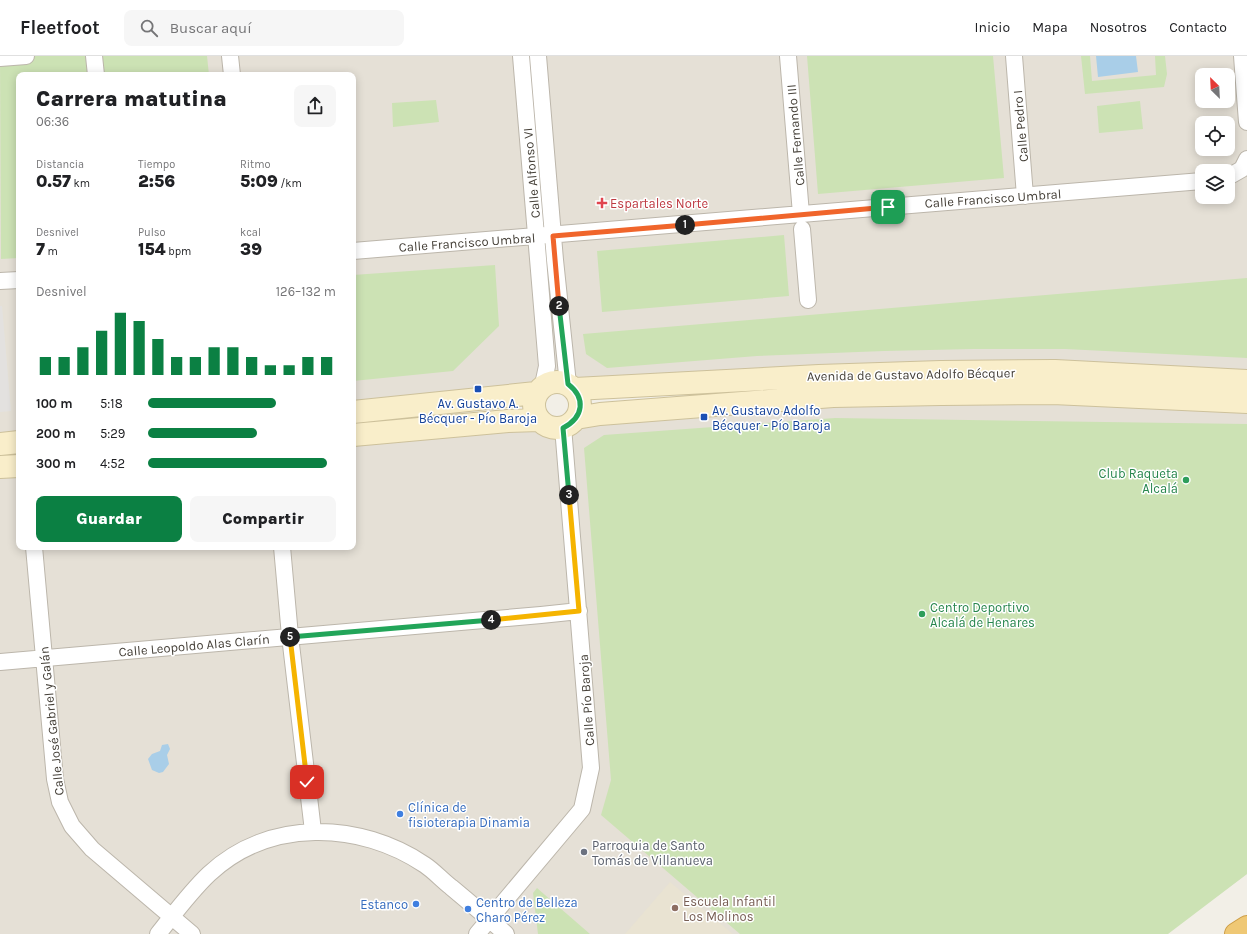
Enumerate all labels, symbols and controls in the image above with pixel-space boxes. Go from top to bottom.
search box [124,10,404,46]
text: Fleetfoot [20,17,100,39]
icon: search [138,17,160,39]
text: Buscar aquí [170,19,252,37]
text: Inicio [975,19,1010,36]
text: Mapa [1032,19,1068,36]
text: Nosotros [1090,19,1147,36]
text: Contacto [1169,19,1227,36]
north arrow [1195,68,1235,108]
map controls [1195,68,1235,204]
street label: Calle Fernando III [784,84,807,186]
button: share [294,85,336,127]
text: Carrera matutina [36,86,227,112]
street label: Calle Pedro I [1010,89,1031,163]
text: 06:36 [36,114,69,129]
button: locate [1195,116,1235,156]
street label: Calle Alfonso VI [520,127,543,219]
text: Distancia [36,158,84,171]
text: Tiempo [138,158,175,171]
text: Ritmo [240,158,270,171]
button: layers [1195,164,1235,204]
text: 0.57 [36,171,71,191]
text: 2:56 [138,171,175,191]
text: 5:09 [240,171,278,191]
text: km [71,177,90,190]
text: /km [278,177,302,190]
street label: Calle Francisco Umbral [924,186,1062,211]
pin [871,190,905,224]
place label: Espartales Norte [610,196,708,211]
icon: arrive [877,196,899,218]
marker: Espartales Norte [597,198,607,208]
pin: 1 [675,215,695,235]
text: 1 [683,218,687,231]
text: Desnivel [36,226,79,239]
text: Pulso [138,226,166,239]
text: kcal [240,226,261,239]
street label: Calle Francisco Umbral [398,230,536,255]
text: 7 [36,239,45,259]
text: 154 [138,239,166,259]
text: 39 [240,239,262,259]
text: m [45,245,58,258]
text: bpm [166,245,191,258]
text: Desnivel [36,284,87,299]
text: 126–132 m [276,284,336,299]
pin: 2 [549,296,569,316]
text: 2 [556,299,562,312]
street label: Avenida de Gustavo Adolfo Bécquer [807,365,1016,385]
marker: Av. Gustavo A. Bécquer - Pío Baroja [473,384,483,394]
text: 100 m [36,396,73,411]
text: 5:18 [100,396,123,411]
place label: Av. Gustavo A. Bécquer - Pío Baroja [419,396,537,427]
place label: Av. Gustavo Adolfo Bécquer - Pío Baroja [712,403,831,434]
marker: Av. Gustavo Adolfo Bécquer - Pío Baroja [699,412,709,422]
text: 200 m [36,426,76,441]
text: 5:29 [100,426,125,441]
text: 300 m [36,456,76,471]
text: 4:52 [100,456,125,471]
place label: Club Raqueta Alcalá [1098,466,1178,496]
marker: Club Raqueta Alcalá [1181,475,1191,485]
pin: 3 [559,485,579,505]
text: 3 [566,488,572,501]
button: Guardar [36,496,182,542]
button: Compartir [190,496,336,542]
place label: Centro Deportivo Alcalá de Henares [930,600,1035,630]
marker: Centro Deportivo Alcalá de Henares [917,609,927,619]
pin: 4 [481,610,501,630]
text: 4 [488,613,494,626]
pin: 5 [280,627,300,647]
text: 5 [287,630,293,643]
street label: Calle Leopoldo Alas Clarín [118,631,270,660]
street label: Calle José Gabriel y Galán [36,646,67,796]
street label: Calle Pío Baroja [576,654,597,746]
pin [290,765,324,799]
icon: check [296,771,318,793]
place label: Clínica de fisioterapia Dinamia [408,800,530,830]
marker: Clínica de fisioterapia Dinamia [395,809,405,819]
place label: Parroquia de Santo Tomás de Villanueva [592,838,713,868]
marker: Parroquia de Santo Tomás de Villanueva [579,847,589,857]
place label: Escuela Infantil Los Molinos [683,894,776,924]
place label: Centro de Belleza Charo Pérez [476,895,578,925]
place label: Estanco [360,897,408,912]
marker: Estanco [411,899,421,909]
marker: Escuela Infantil Los Molinos [670,903,680,913]
marker: Centro de Belleza Charo Pérez [463,904,473,914]

